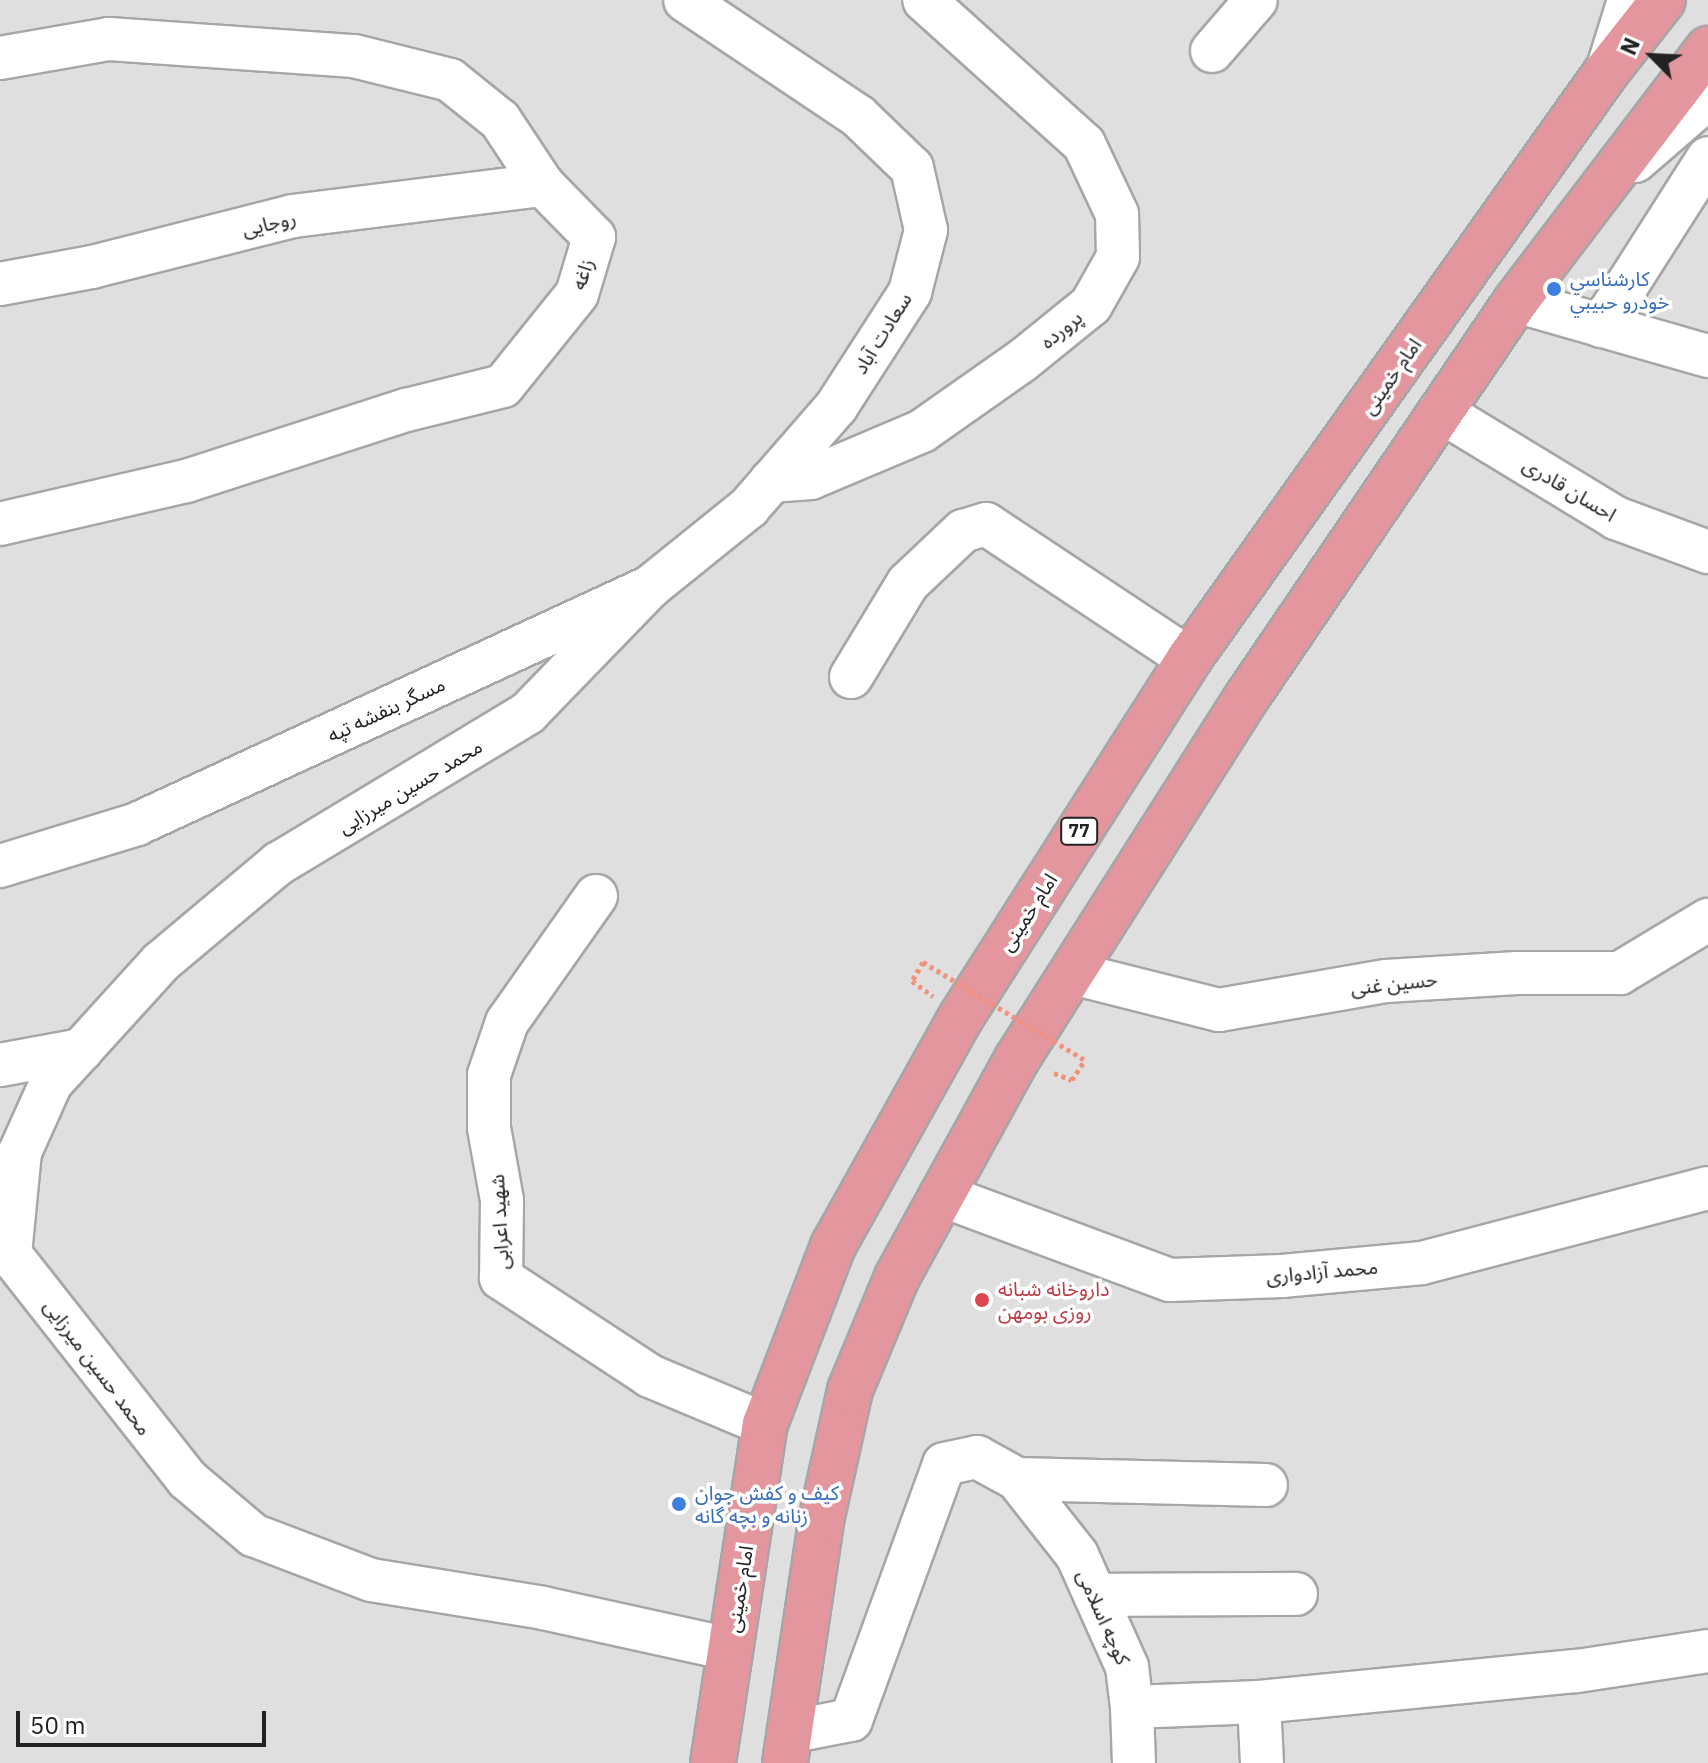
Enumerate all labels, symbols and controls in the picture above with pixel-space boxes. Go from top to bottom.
north arrow [1612,16,1692,96]
text: N [1613,33,1646,59]
street label: روجایی [240,205,298,241]
street label: زاغه [566,255,598,293]
place label: كارشناسي خودرو حبيبي [1570,266,1669,313]
marker: كارشناسي خودرو حبيبي [1545,280,1563,298]
street label: سعادت آباد [848,288,916,378]
street label: پرورده [1035,305,1087,353]
street label: امام خمینی [1356,333,1426,419]
street label: احسان قادری [1519,452,1621,526]
street label: مسگر بنفشه تپه [323,671,449,747]
street label: محمد حسین میرزایی [334,734,486,838]
road number: 77 [1059,817,1099,845]
street label: امام خمینی [994,869,1062,955]
street label: حسین غنی [1349,967,1439,999]
street label: شهید اعرابی [485,1174,513,1270]
street label: محمد آزادواری [1265,1254,1379,1288]
place label: داروخانه شبانه روزی بومهن [998,1276,1109,1323]
marker: داروخانه شبانه روزی بومهن [973,1291,991,1309]
street label: محمد حسین میرزایی [39,1294,157,1440]
place label: کیف و کفش جوان زنانه و بچه گانه [695,1480,839,1527]
marker: کیف و کفش جوان زنانه و بچه گانه [670,1495,688,1513]
street label: امام خمینی [720,1544,758,1634]
street label: کوچه اسلامی [1072,1566,1136,1668]
scale bar [20,1695,270,1745]
text: 50 m [30,1709,85,1741]

